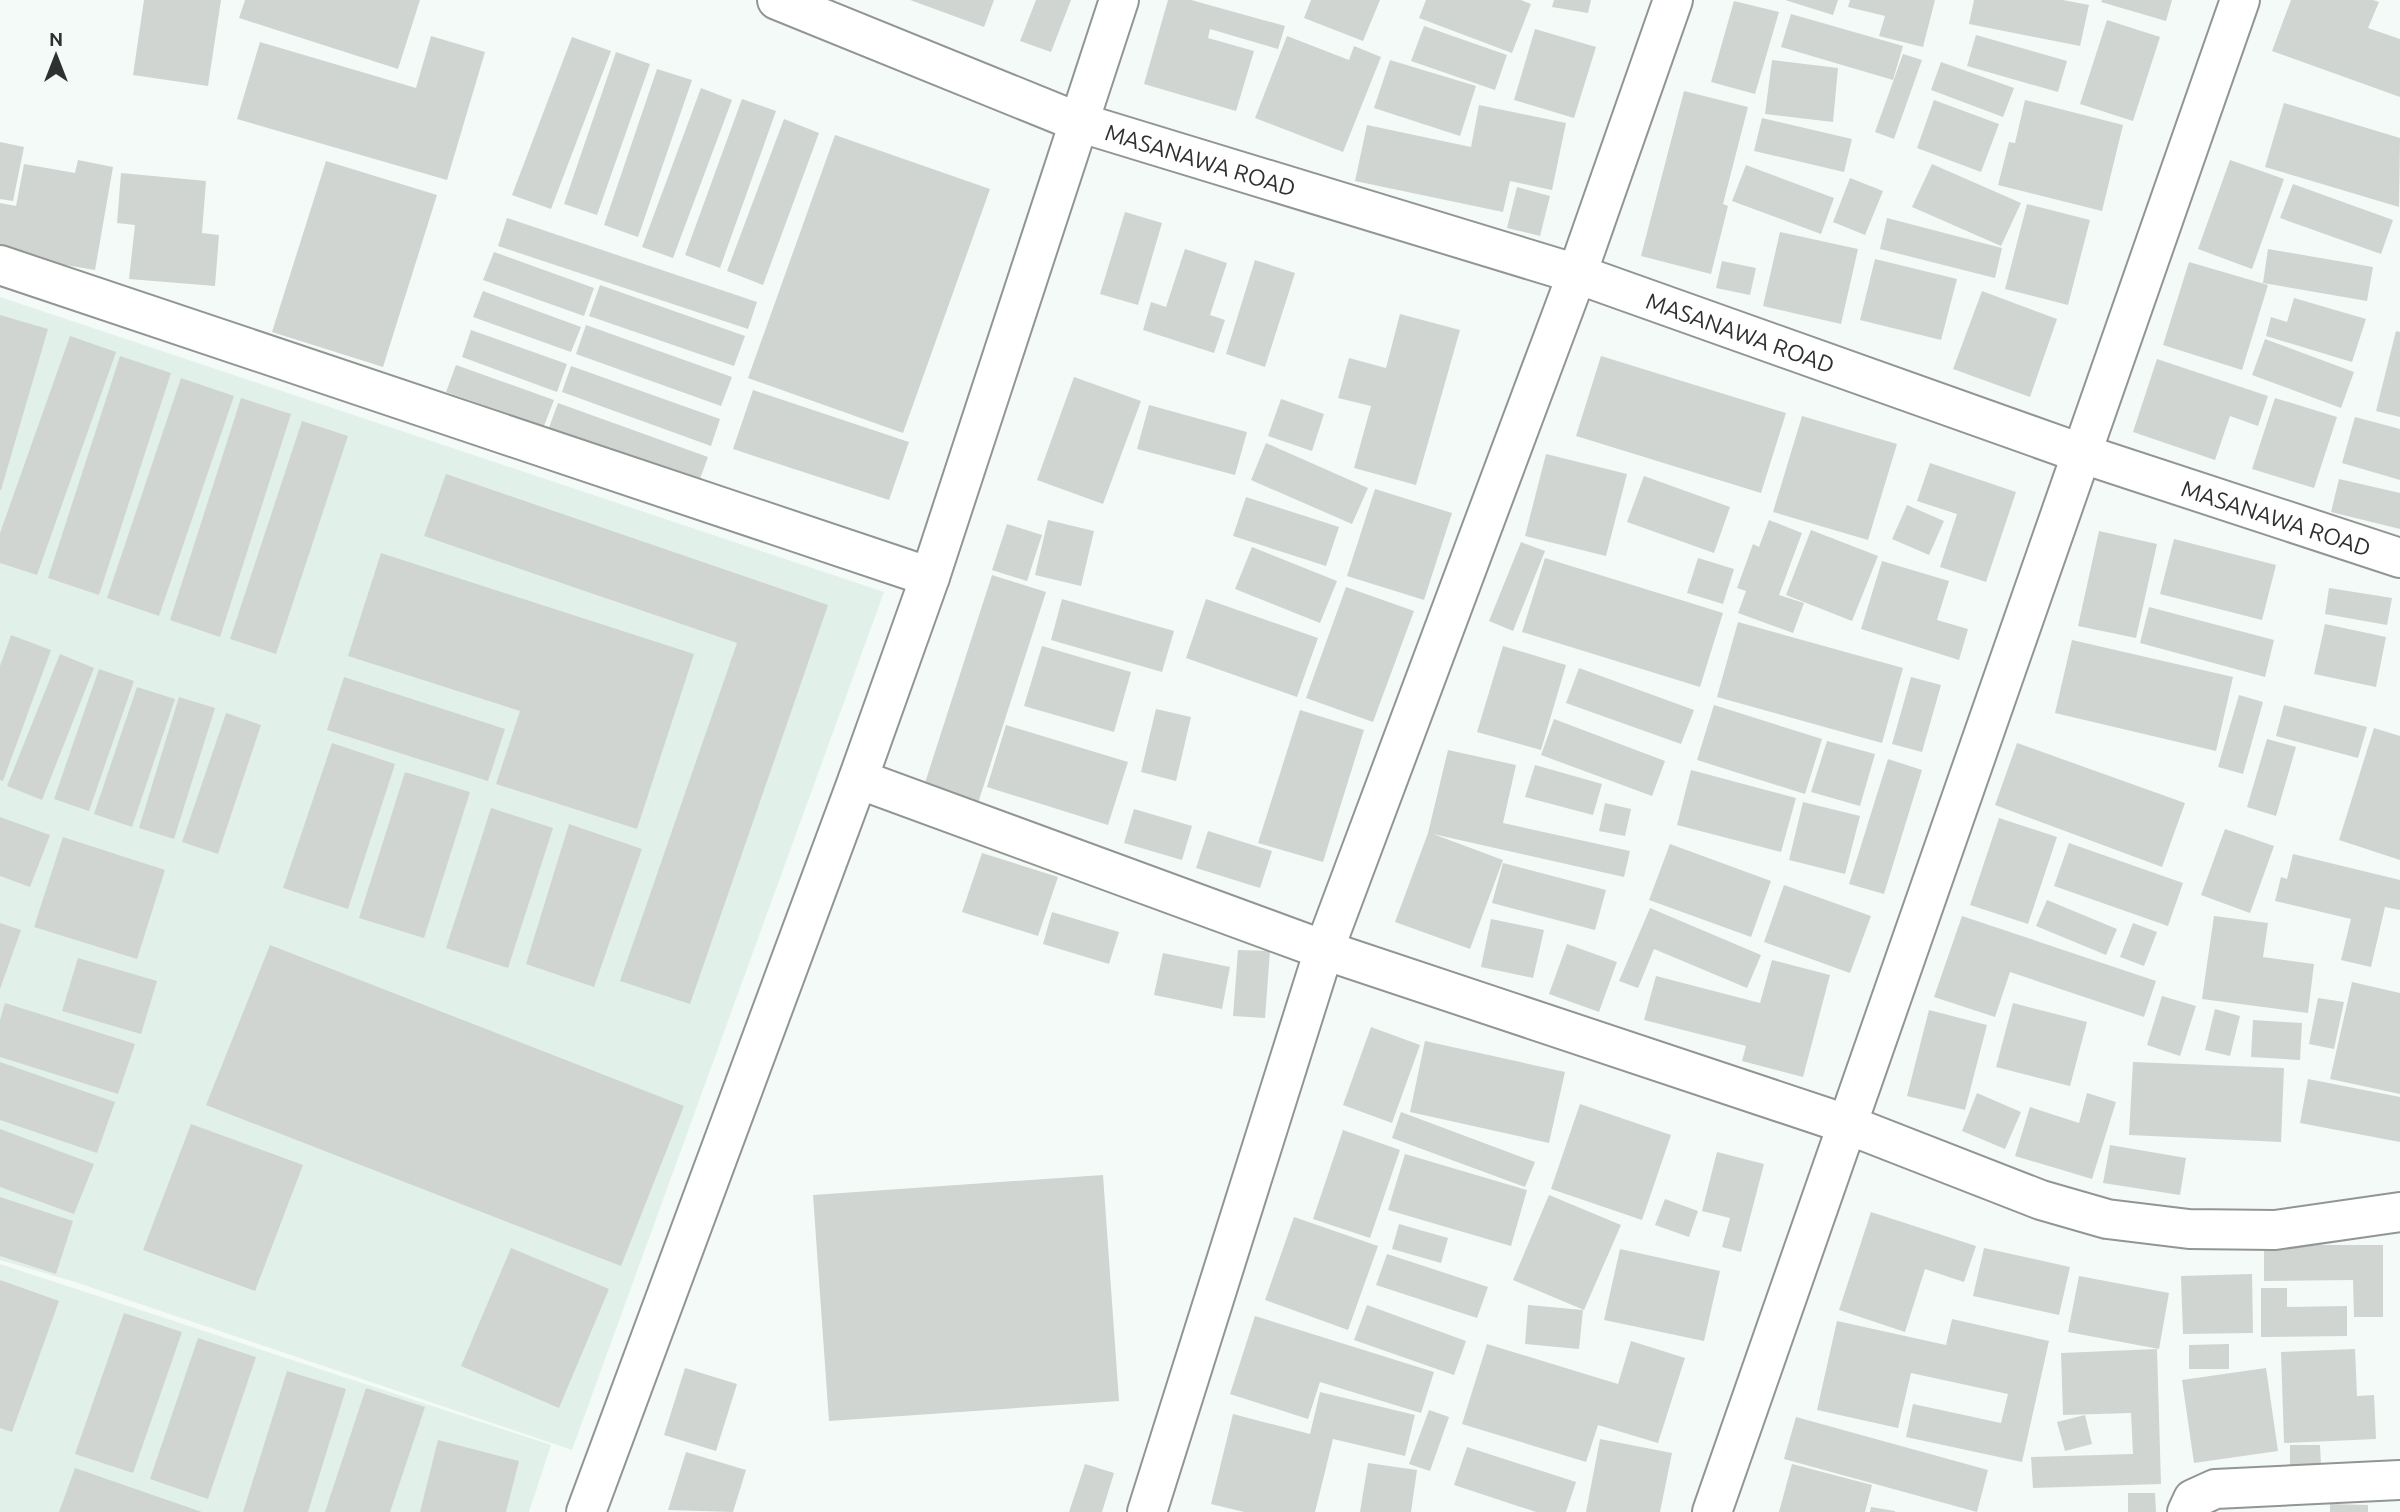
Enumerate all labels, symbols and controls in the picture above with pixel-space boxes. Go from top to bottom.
north arrow [21,21,91,91]
text: N [49,28,63,50]
street label: MASANAWA ROAD [1102,119,1299,200]
street label: MASANAWA ROAD [1643,287,1838,377]
street label: MASANAWA ROAD [2178,475,2374,560]

